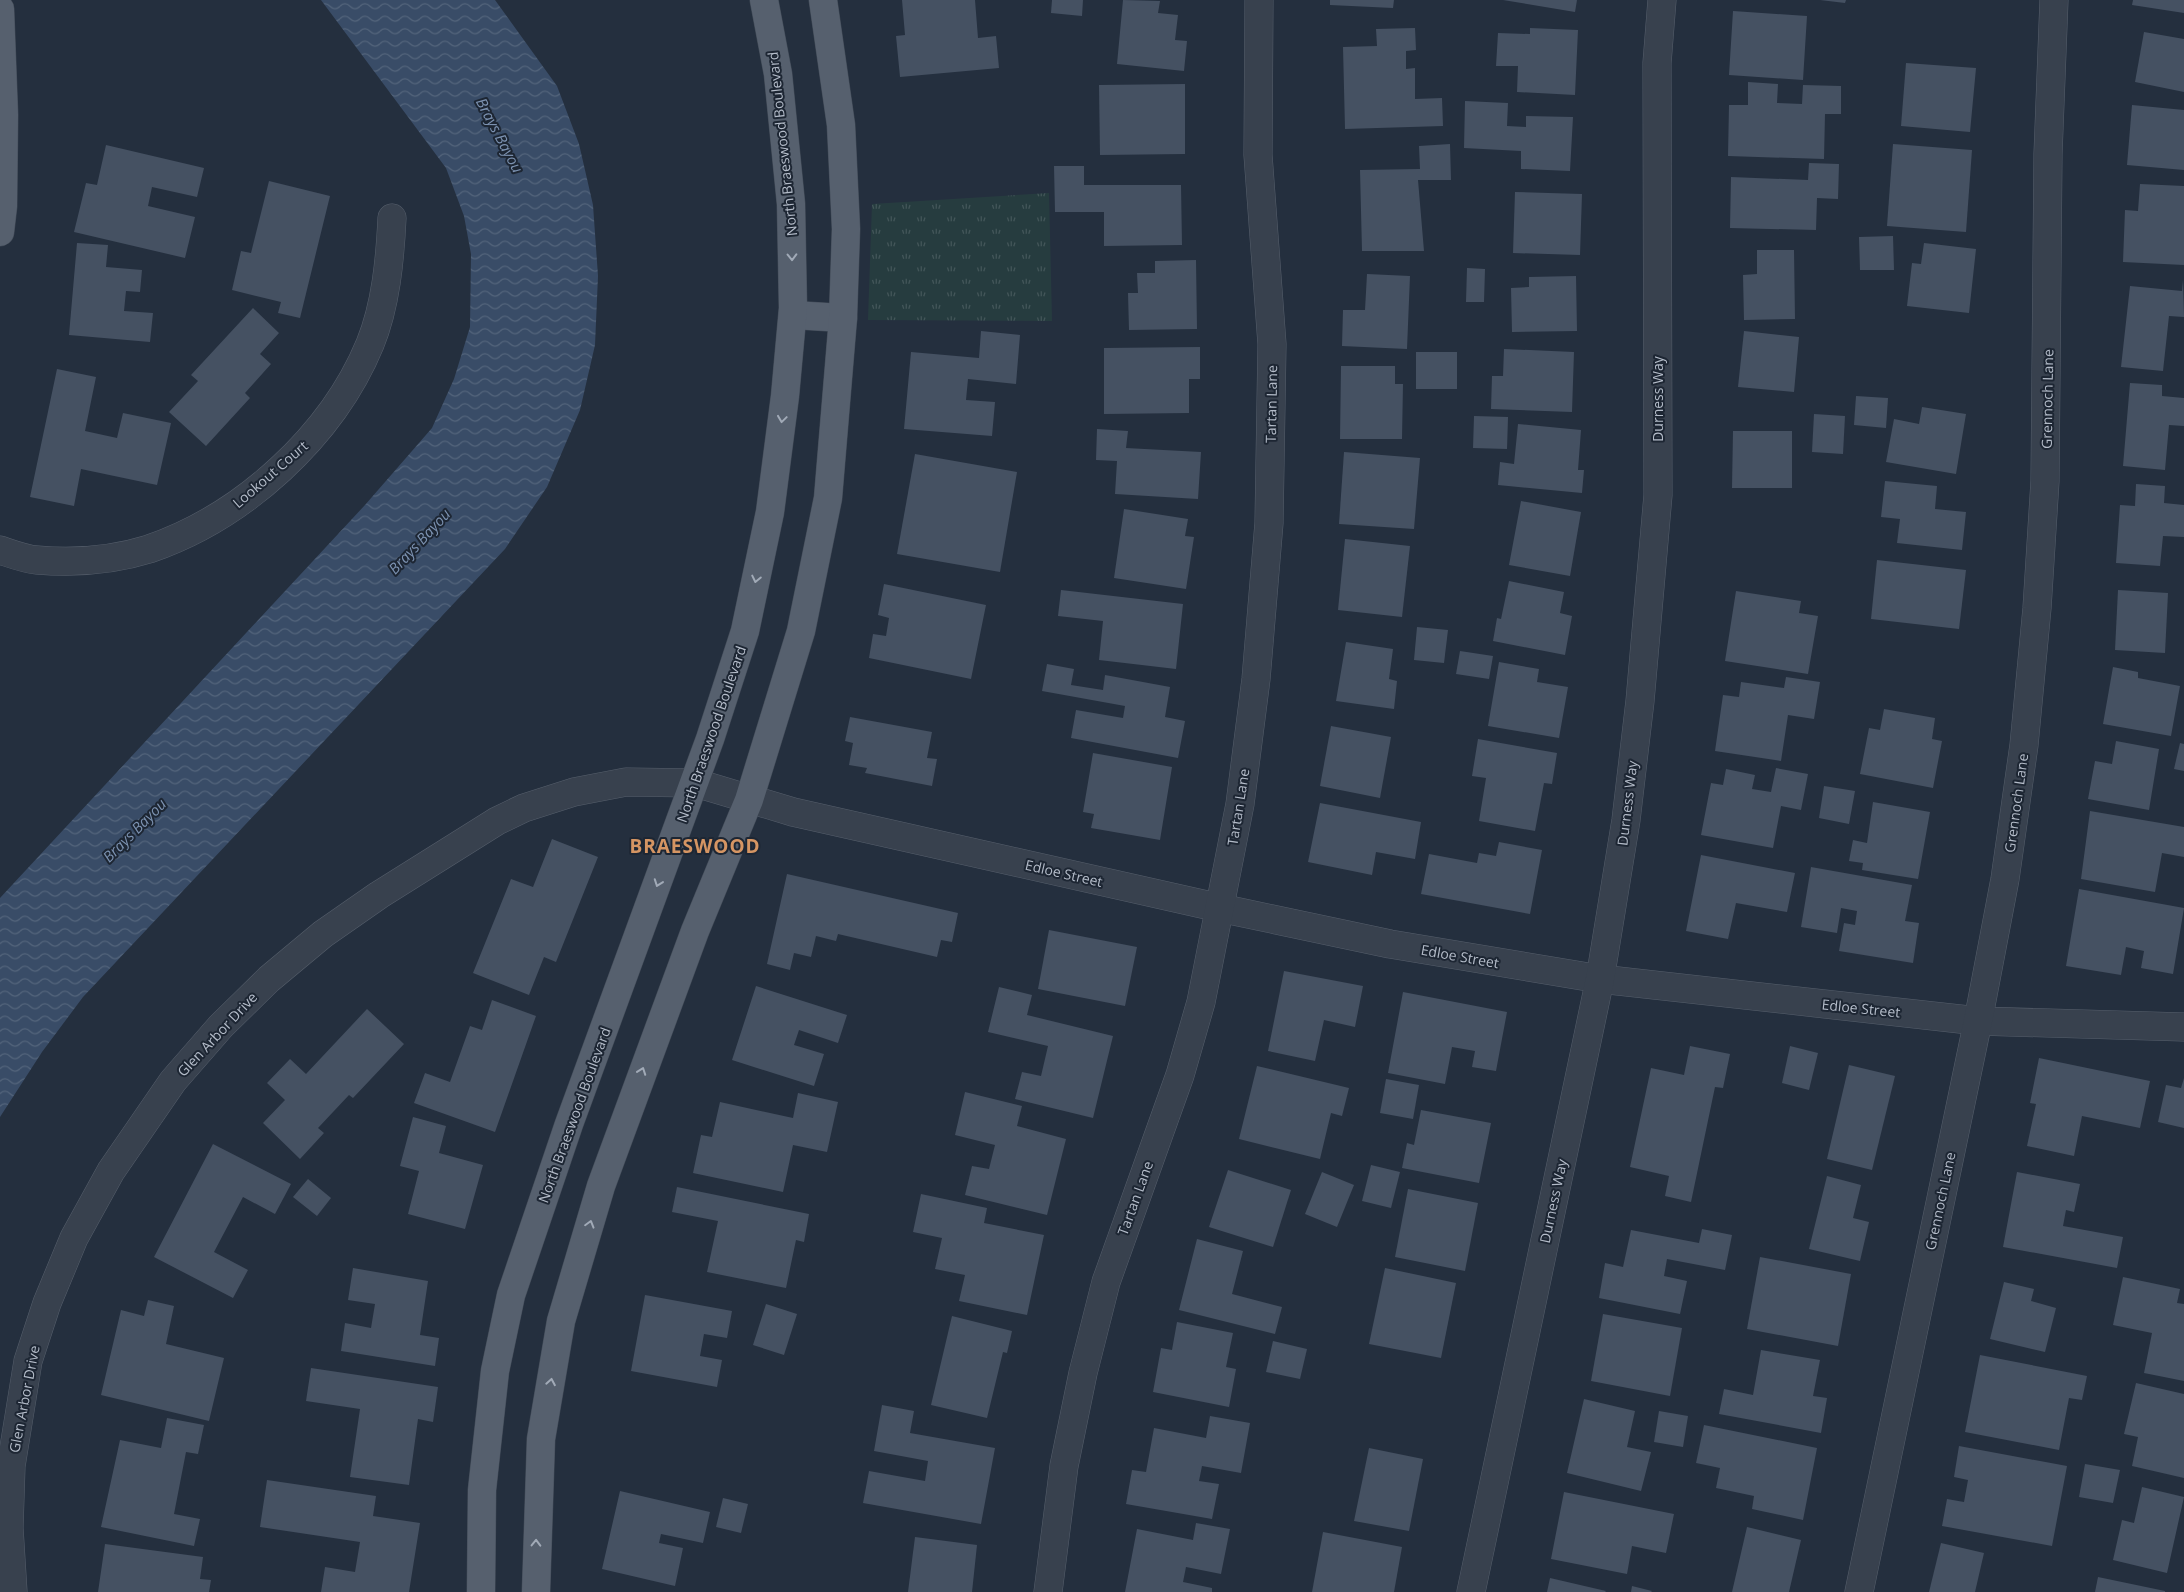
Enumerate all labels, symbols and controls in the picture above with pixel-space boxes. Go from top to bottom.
street label: North Braeswood Boulevard [763,51,801,237]
water label: Brays Bayou [472,94,528,176]
one-way arrow [787,253,797,261]
street label: Grennoch Lane [2037,349,2057,449]
street label: Durness Way [1648,355,1667,442]
street label: Tartan Lane [1261,365,1281,443]
one-way arrow [778,414,788,423]
street label: Lookout Court [228,436,312,512]
water label: Brays Bayou [384,504,455,578]
one-way arrow [751,574,762,583]
street label: North Braeswood Boulevard [672,643,750,825]
street label: Grennoch Lane [2000,752,2032,854]
street label: Durness Way [1612,758,1642,847]
street label: Tartan Lane [1223,767,1253,847]
water label: Brays Bayou [98,794,170,866]
district label: BRAESWOOD [629,833,761,859]
street label: Edloe Street [1023,855,1105,891]
one-way arrow [654,878,664,887]
street label: Edloe Street [1419,940,1501,972]
street label: Glen Arbor Drive [173,988,261,1080]
street label: Edloe Street [1821,994,1901,1022]
street label: North Braeswood Boulevard [533,1025,615,1205]
one-way arrow [637,1067,647,1075]
street label: Grennoch Lane [1920,1150,1960,1252]
street label: Durness Way [1535,1156,1571,1245]
street label: Tartan Lane [1113,1158,1157,1238]
one-way arrow [584,1221,594,1229]
street label: Glen Arbor Drive [4,1344,44,1454]
one-way arrow [545,1377,555,1386]
one-way arrow [531,1539,541,1547]

